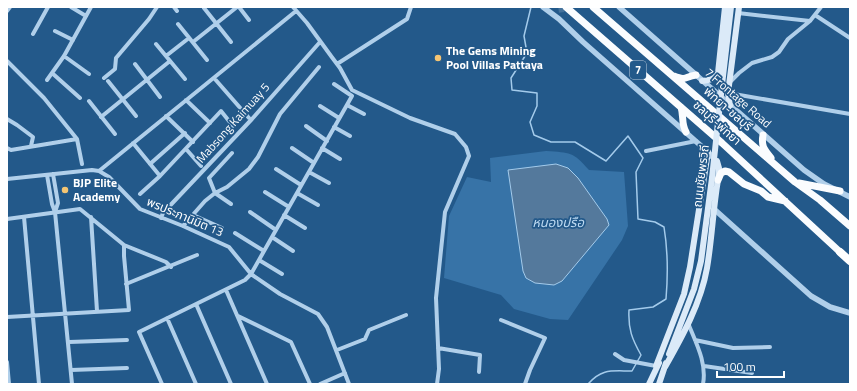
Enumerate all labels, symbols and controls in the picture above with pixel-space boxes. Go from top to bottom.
place label: The Gems Mining Pool Villas Pattaya [446,41,543,74]
marker: The Gems Mining Pool Villas Pattaya [433,53,443,63]
road number: 7 [630,61,646,79]
street label: 7 Frontage Road [701,63,776,132]
street label: Mabsong Kaimuay 5 [191,78,274,167]
street label: พัทยา-ชลบุรี [700,82,757,135]
street label: ชลบุรี-พัทยา [689,96,746,150]
street label: ถนนชัยพรวิถี [687,144,714,208]
place label: BJP Elite Academy [73,173,120,206]
marker: BJP Elite Academy [60,185,70,195]
street label: พรประภานิมิต 13 [144,192,227,241]
water label: หนองปรือ [532,212,584,232]
scale bar [717,353,784,379]
text: 100 m [723,357,756,376]

